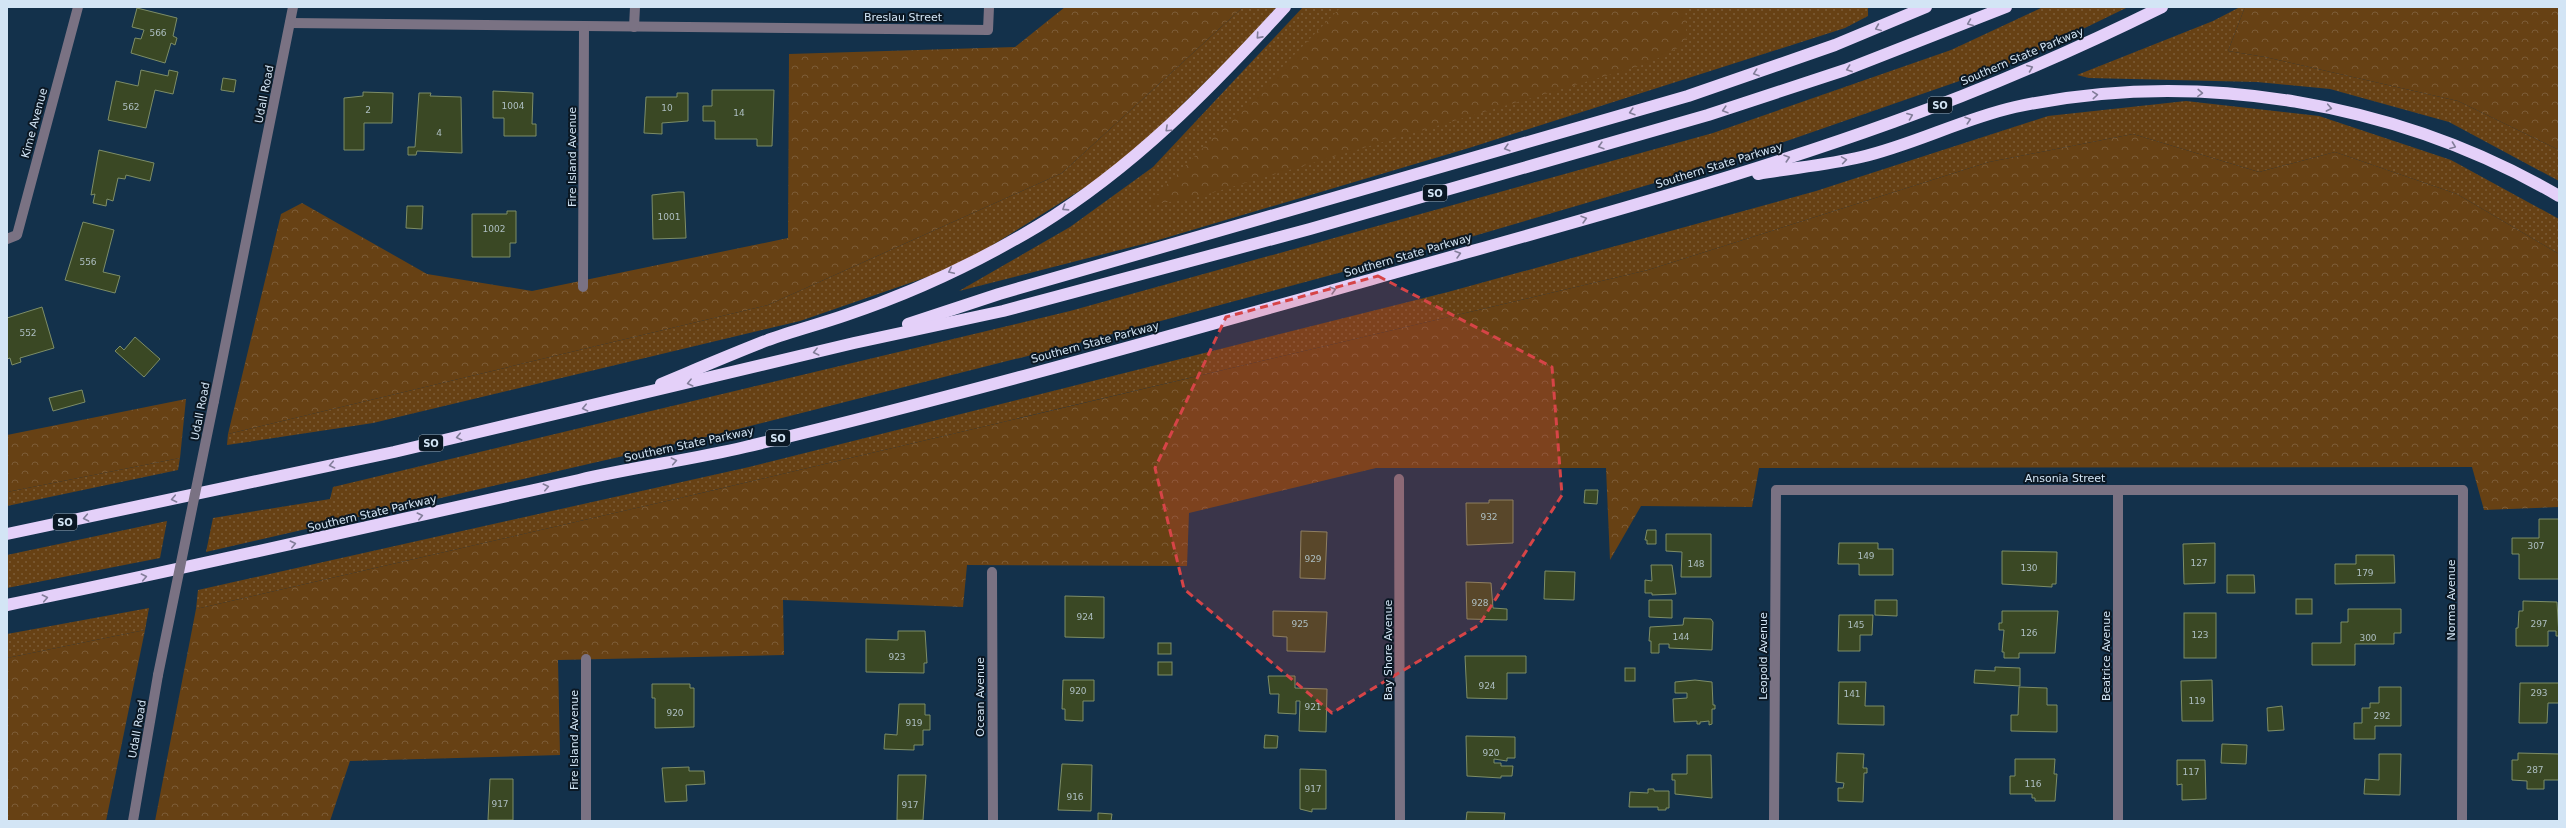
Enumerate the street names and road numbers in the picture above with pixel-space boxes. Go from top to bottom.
street label: Breslau Street [864,11,943,24]
street label: Southern State Parkway [1959,24,2086,88]
street label: Udall Road [252,64,277,124]
street label: Kime Avenue [19,86,50,160]
road number: SO [1928,97,1952,113]
street label: Fire Island Avenue [566,107,579,207]
street label: Southern State Parkway [1654,140,1785,191]
road number: SO [1423,185,1447,201]
street label: Southern State Parkway [1343,231,1474,280]
street label: Southern State Parkway [1030,319,1161,366]
street label: Udall Road [188,381,213,441]
street label: Southern State Parkway [623,424,756,465]
road number: SO [766,430,790,446]
road number: SO [419,435,443,451]
street label: Ansonia Street [2025,472,2106,485]
street label: Southern State Parkway [306,492,438,535]
road number: SO [53,514,77,530]
street label: Norma Avenue [2445,559,2458,641]
street label: Bay Shore Avenue [1382,600,1395,700]
street label: Beatrice Avenue [2100,611,2113,701]
street label: Leopold Avenue [1757,612,1770,700]
street label: Ocean Avenue [974,657,987,737]
street label: Fire Island Avenue [568,690,581,790]
street label: Udall Road [126,699,149,759]

